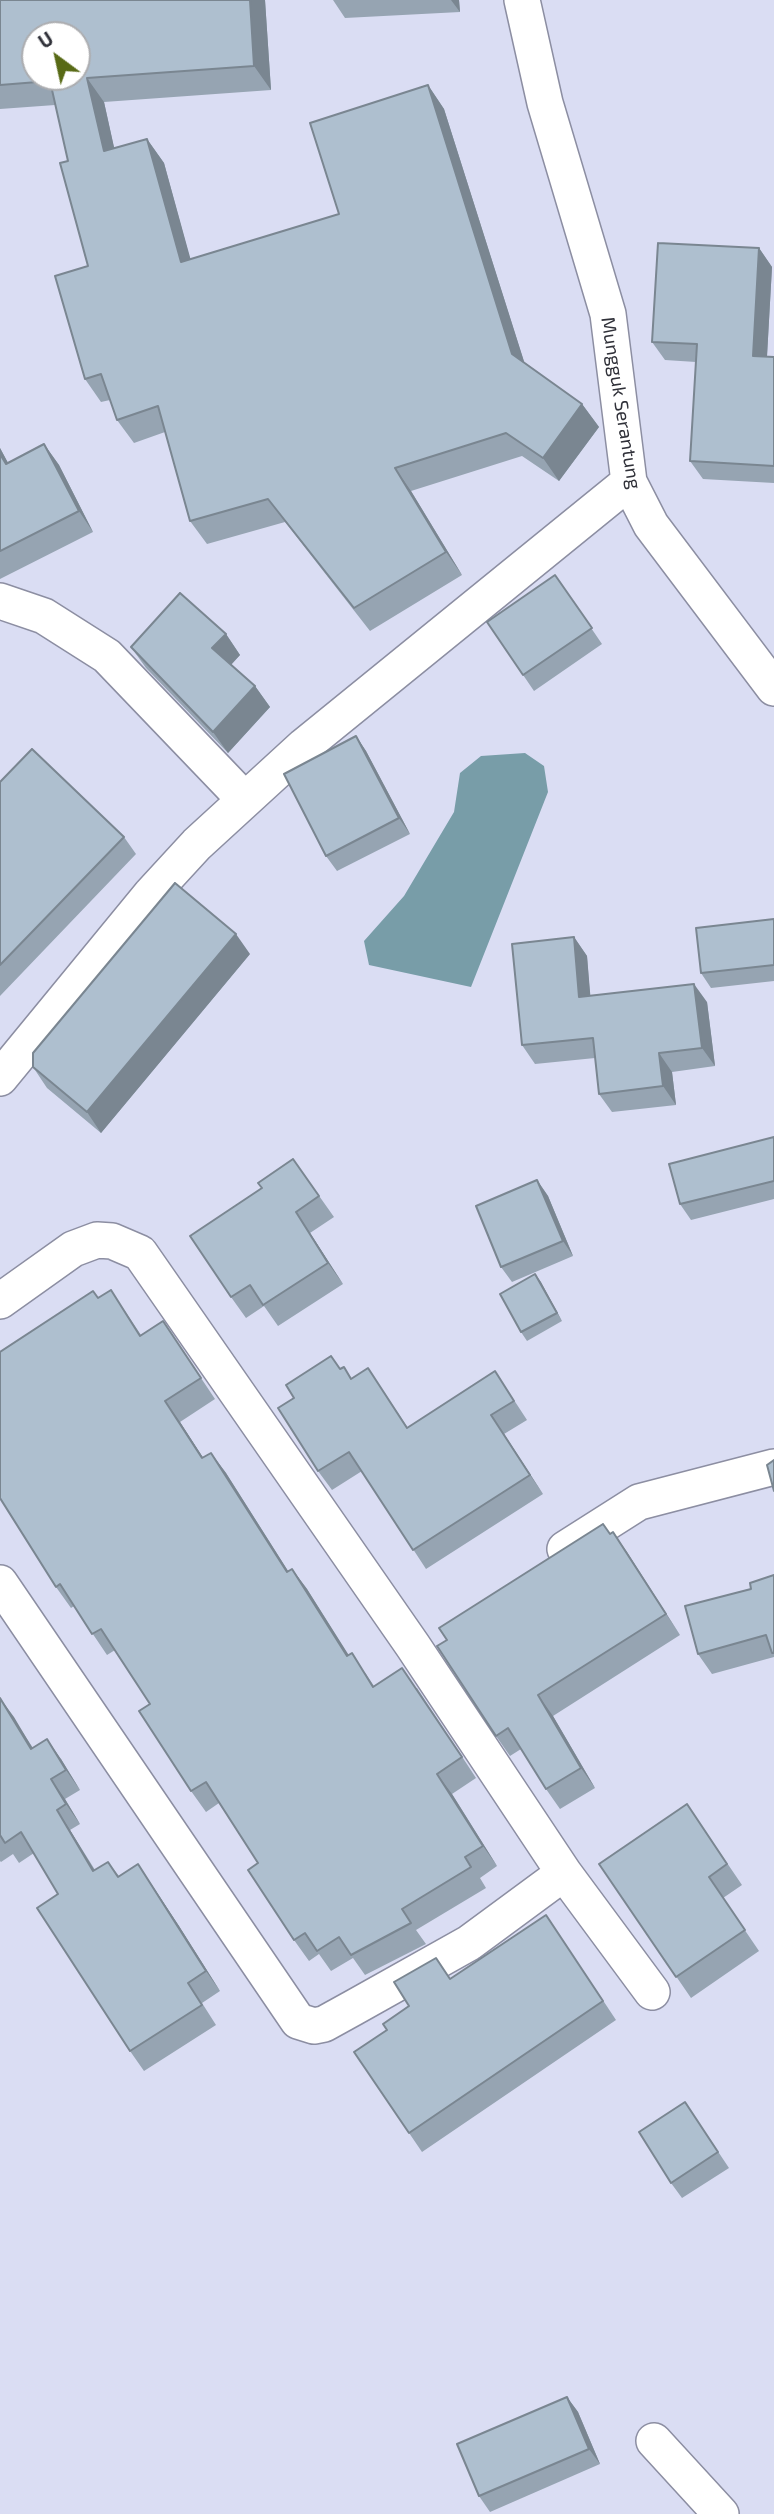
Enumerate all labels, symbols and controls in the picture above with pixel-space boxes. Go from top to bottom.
north arrow [21,21,91,91]
text: U [34,26,57,53]
street label: Mungguk Serantung [596,315,646,491]

